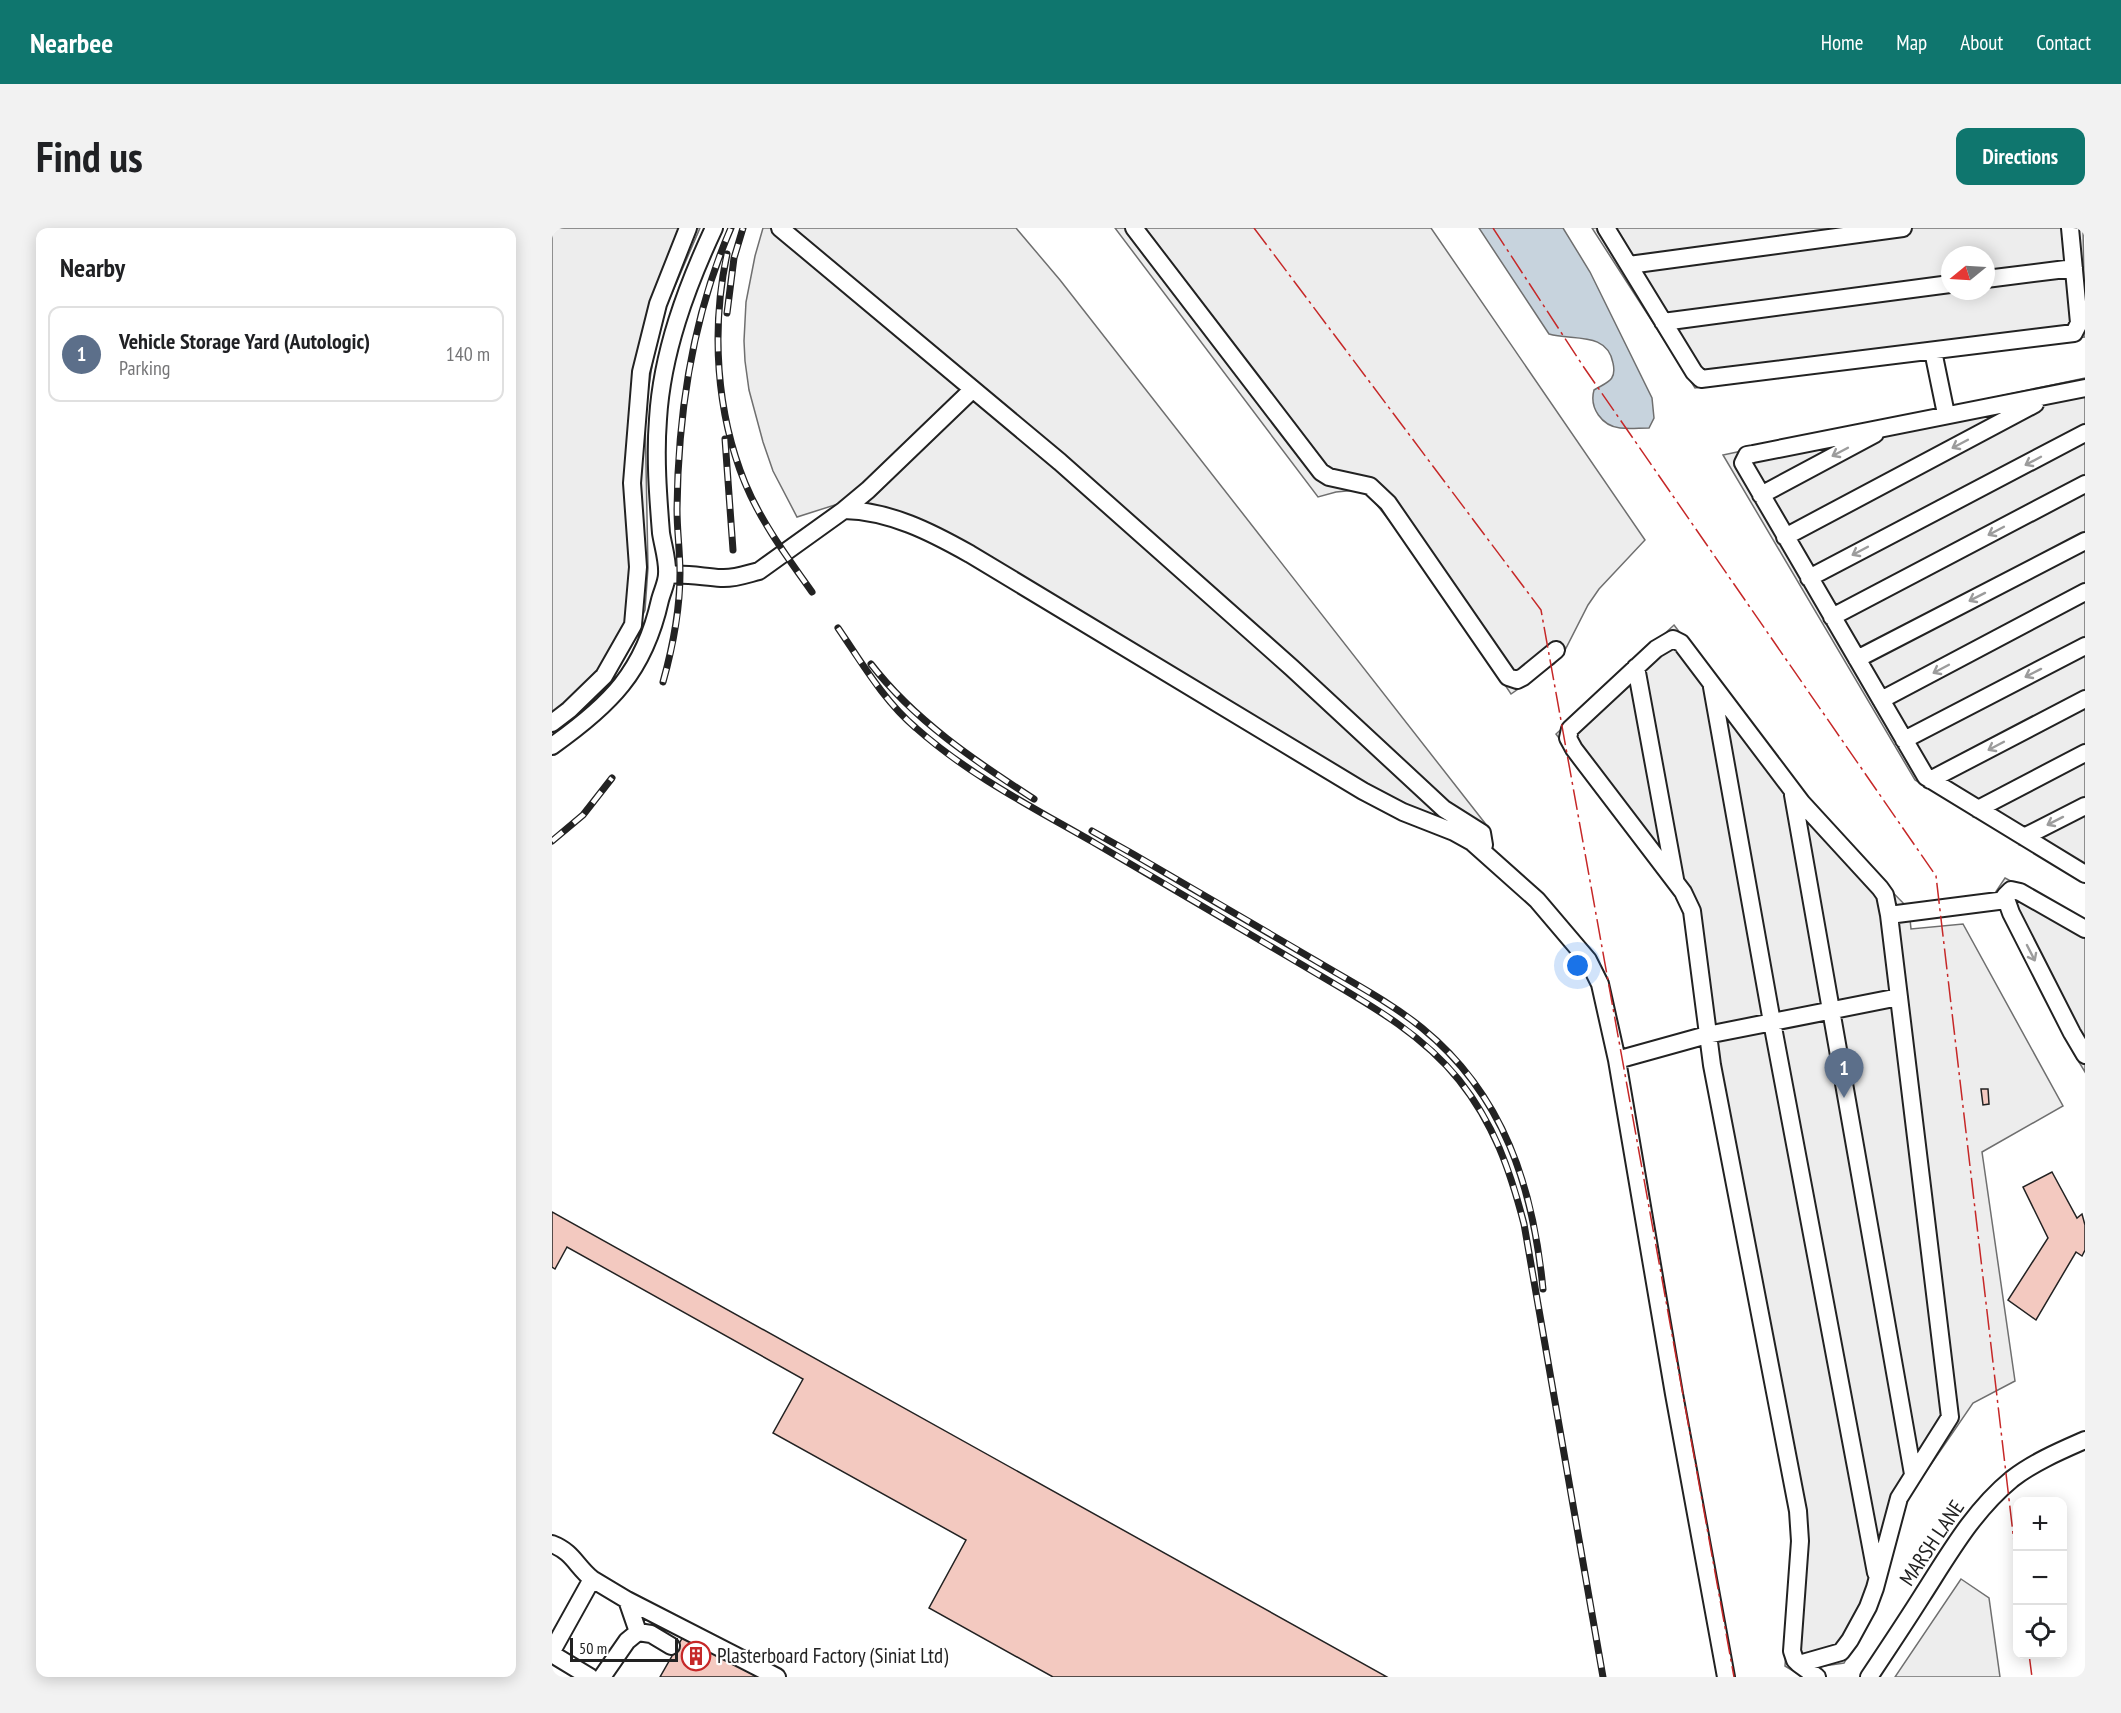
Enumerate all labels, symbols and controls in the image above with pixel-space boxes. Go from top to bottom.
text: Nearbee [30,24,113,61]
text: Home [1821,29,1863,56]
text: Map [1896,29,1927,56]
text: About [1960,29,2003,56]
text: Contact [2036,29,2091,56]
button: Directions [1956,128,2085,185]
text: Find us [36,129,143,184]
north arrow [1941,246,1995,300]
text: Nearby [60,251,125,284]
text: Vehicle Storage Yard (Autologic) [119,327,370,355]
text: 1 [77,341,86,367]
text: 140 m [446,341,490,367]
text: Parking [119,355,170,381]
one-way arrow [1952,439,1970,450]
one-way arrow [1832,446,1849,458]
one-way arrow [2024,455,2042,467]
one-way arrow [1988,525,2005,537]
one-way arrow [1852,546,1870,557]
one-way arrow [1968,591,1986,603]
one-way arrow [1932,664,1950,675]
one-way arrow [2025,667,2042,679]
one-way arrow [1988,740,2005,752]
one-way arrow [2046,816,2064,828]
one-way arrow [2026,944,2038,962]
your location [1563,951,1592,980]
pin: 1 [1824,1048,1864,1098]
street label: MARSH LANE [1893,1495,1970,1591]
map controls [2013,1497,2067,1659]
button: + [2013,1497,2067,1551]
button: − [2013,1551,2067,1605]
button: locate [2013,1605,2067,1659]
scale bar [570,1635,678,1662]
text: 50 m [579,1638,607,1658]
building icon: Plasterboard Factory (Siniat Ltd) [680,1640,712,1672]
place label: Plasterboard Factory (Siniat Ltd) [717,1642,948,1669]

